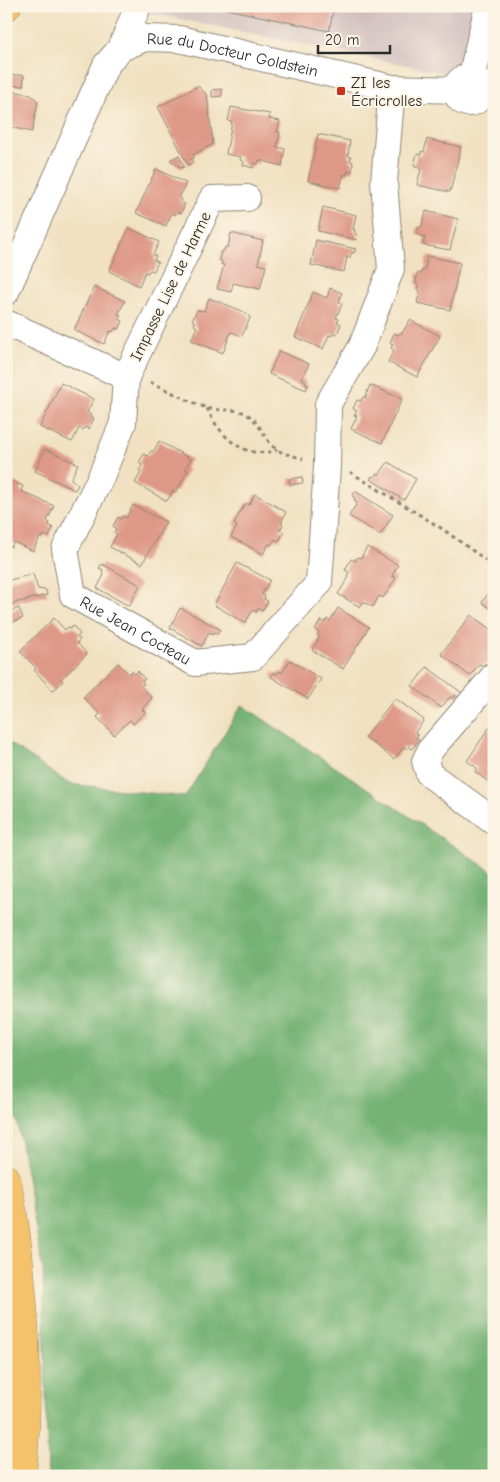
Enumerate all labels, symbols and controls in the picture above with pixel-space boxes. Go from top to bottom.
scale bar [318,22,390,54]
street label: Rue du Docteur Goldstein [147,30,320,81]
text: 20 m [325,31,359,49]
place label: ZI les Écricrolles [351,74,423,110]
marker: ZI les Écricrolles [335,85,347,97]
street label: Impasse Lise de Harme [127,209,215,364]
street label: Rue Jean Cocteau [77,593,194,669]

